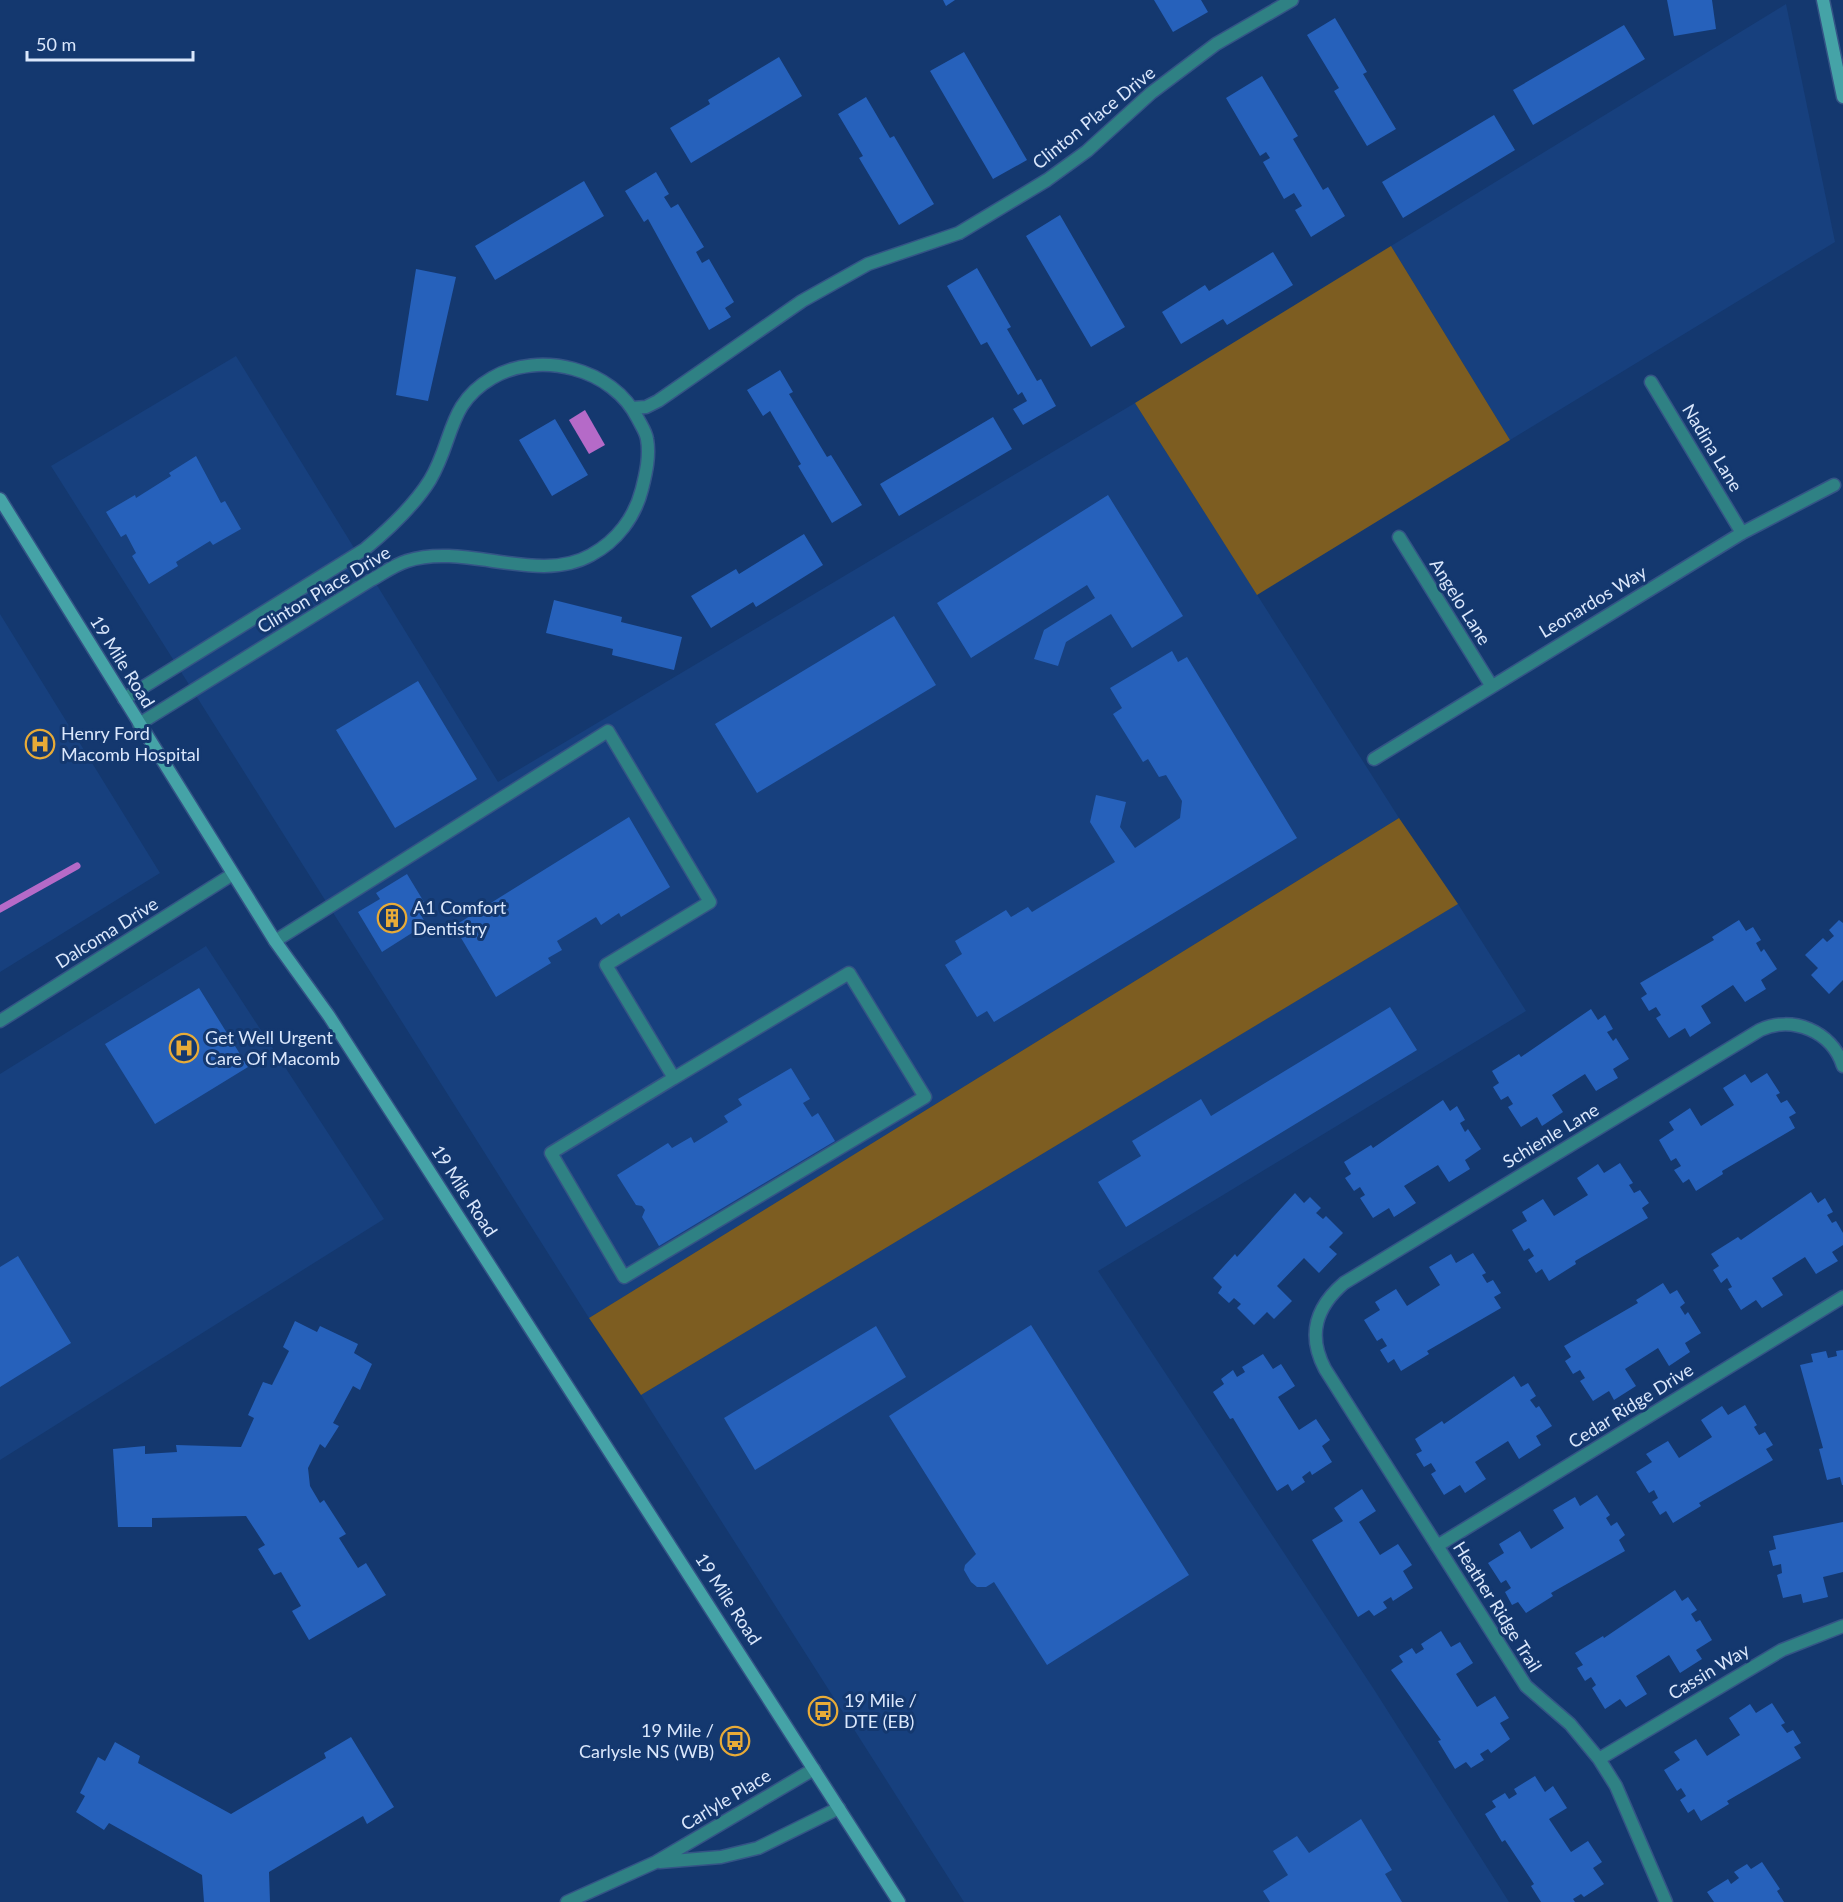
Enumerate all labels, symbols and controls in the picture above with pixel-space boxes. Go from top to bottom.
scale bar [27,24,194,62]
text: 50 m [36,33,76,55]
street label: Clinton Place Drive [1028,61,1159,173]
street label: Nadina Lane [1678,400,1748,495]
street label: Clinton Place Drive [253,541,394,638]
street label: Angelo Lane [1426,554,1496,649]
street label: Leonardos Way [1535,560,1651,642]
street label: 19 Mile Road [86,611,160,712]
place label: Henry Ford Macomb Hospital [61,722,200,765]
hospital icon: Henry Ford Macomb Hospital [24,728,56,760]
street label: Dalcoma Drive [51,892,162,972]
place label: A1 Comfort Dentistry [413,896,507,939]
building icon: A1 Comfort Dentistry [376,902,408,934]
place label: Get Well Urgent Care Of Macomb [205,1026,340,1069]
hospital icon: Get Well Urgent Care Of Macomb [168,1032,200,1064]
street label: Schienle Lane [1498,1098,1603,1172]
street label: 19 Mile Road [427,1141,503,1240]
street label: Cedar Ridge Drive [1564,1358,1697,1452]
street label: Heather Ridge Trail [1449,1537,1547,1676]
street label: 19 Mile Road [691,1549,767,1648]
street label: Cassin Way [1664,1638,1754,1704]
place label: 19 Mile / DTE (EB) [844,1689,917,1732]
bus stop icon: 19 Mile / DTE (EB) [807,1695,839,1727]
place label: 19 Mile / Carlysle NS (WB) [579,1719,714,1762]
bus stop icon: 19 Mile / Carlysle NS (WB) [719,1725,751,1757]
street label: Carlyle Place [676,1764,775,1835]

